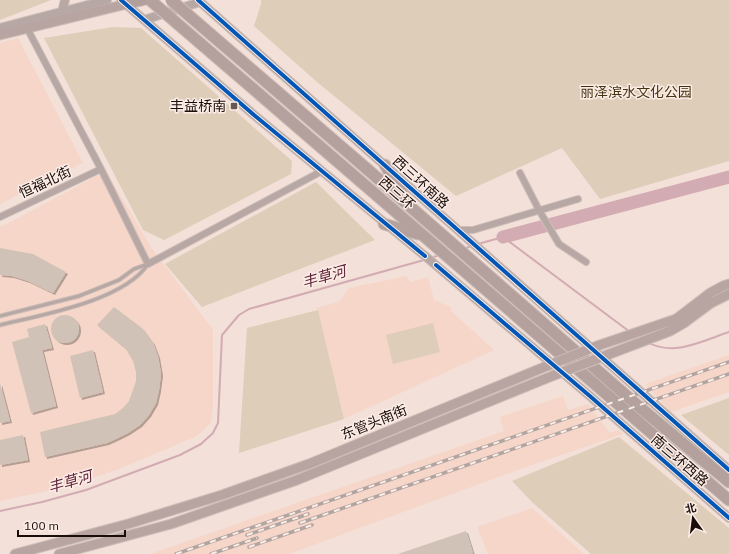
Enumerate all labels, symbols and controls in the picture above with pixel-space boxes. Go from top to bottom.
park label: 丽泽滨水文化公园 [580,83,692,101]
place label: 丰益桥南 [170,97,226,115]
marker: 丰益桥南 [229,101,239,111]
street label: 西三环南路 [389,152,453,212]
street label: 恒福北街 [16,162,74,202]
street label: 西三环 [376,173,418,213]
water label: 丰草河 [300,260,351,292]
street label: 东管头南街 [338,401,410,443]
street label: 南三环西路 [648,430,712,490]
water label: 丰草河 [46,465,97,497]
north arrow [673,498,713,538]
text: 北 [684,500,698,516]
scale bar [18,512,125,538]
text: 100 m [24,518,59,533]

